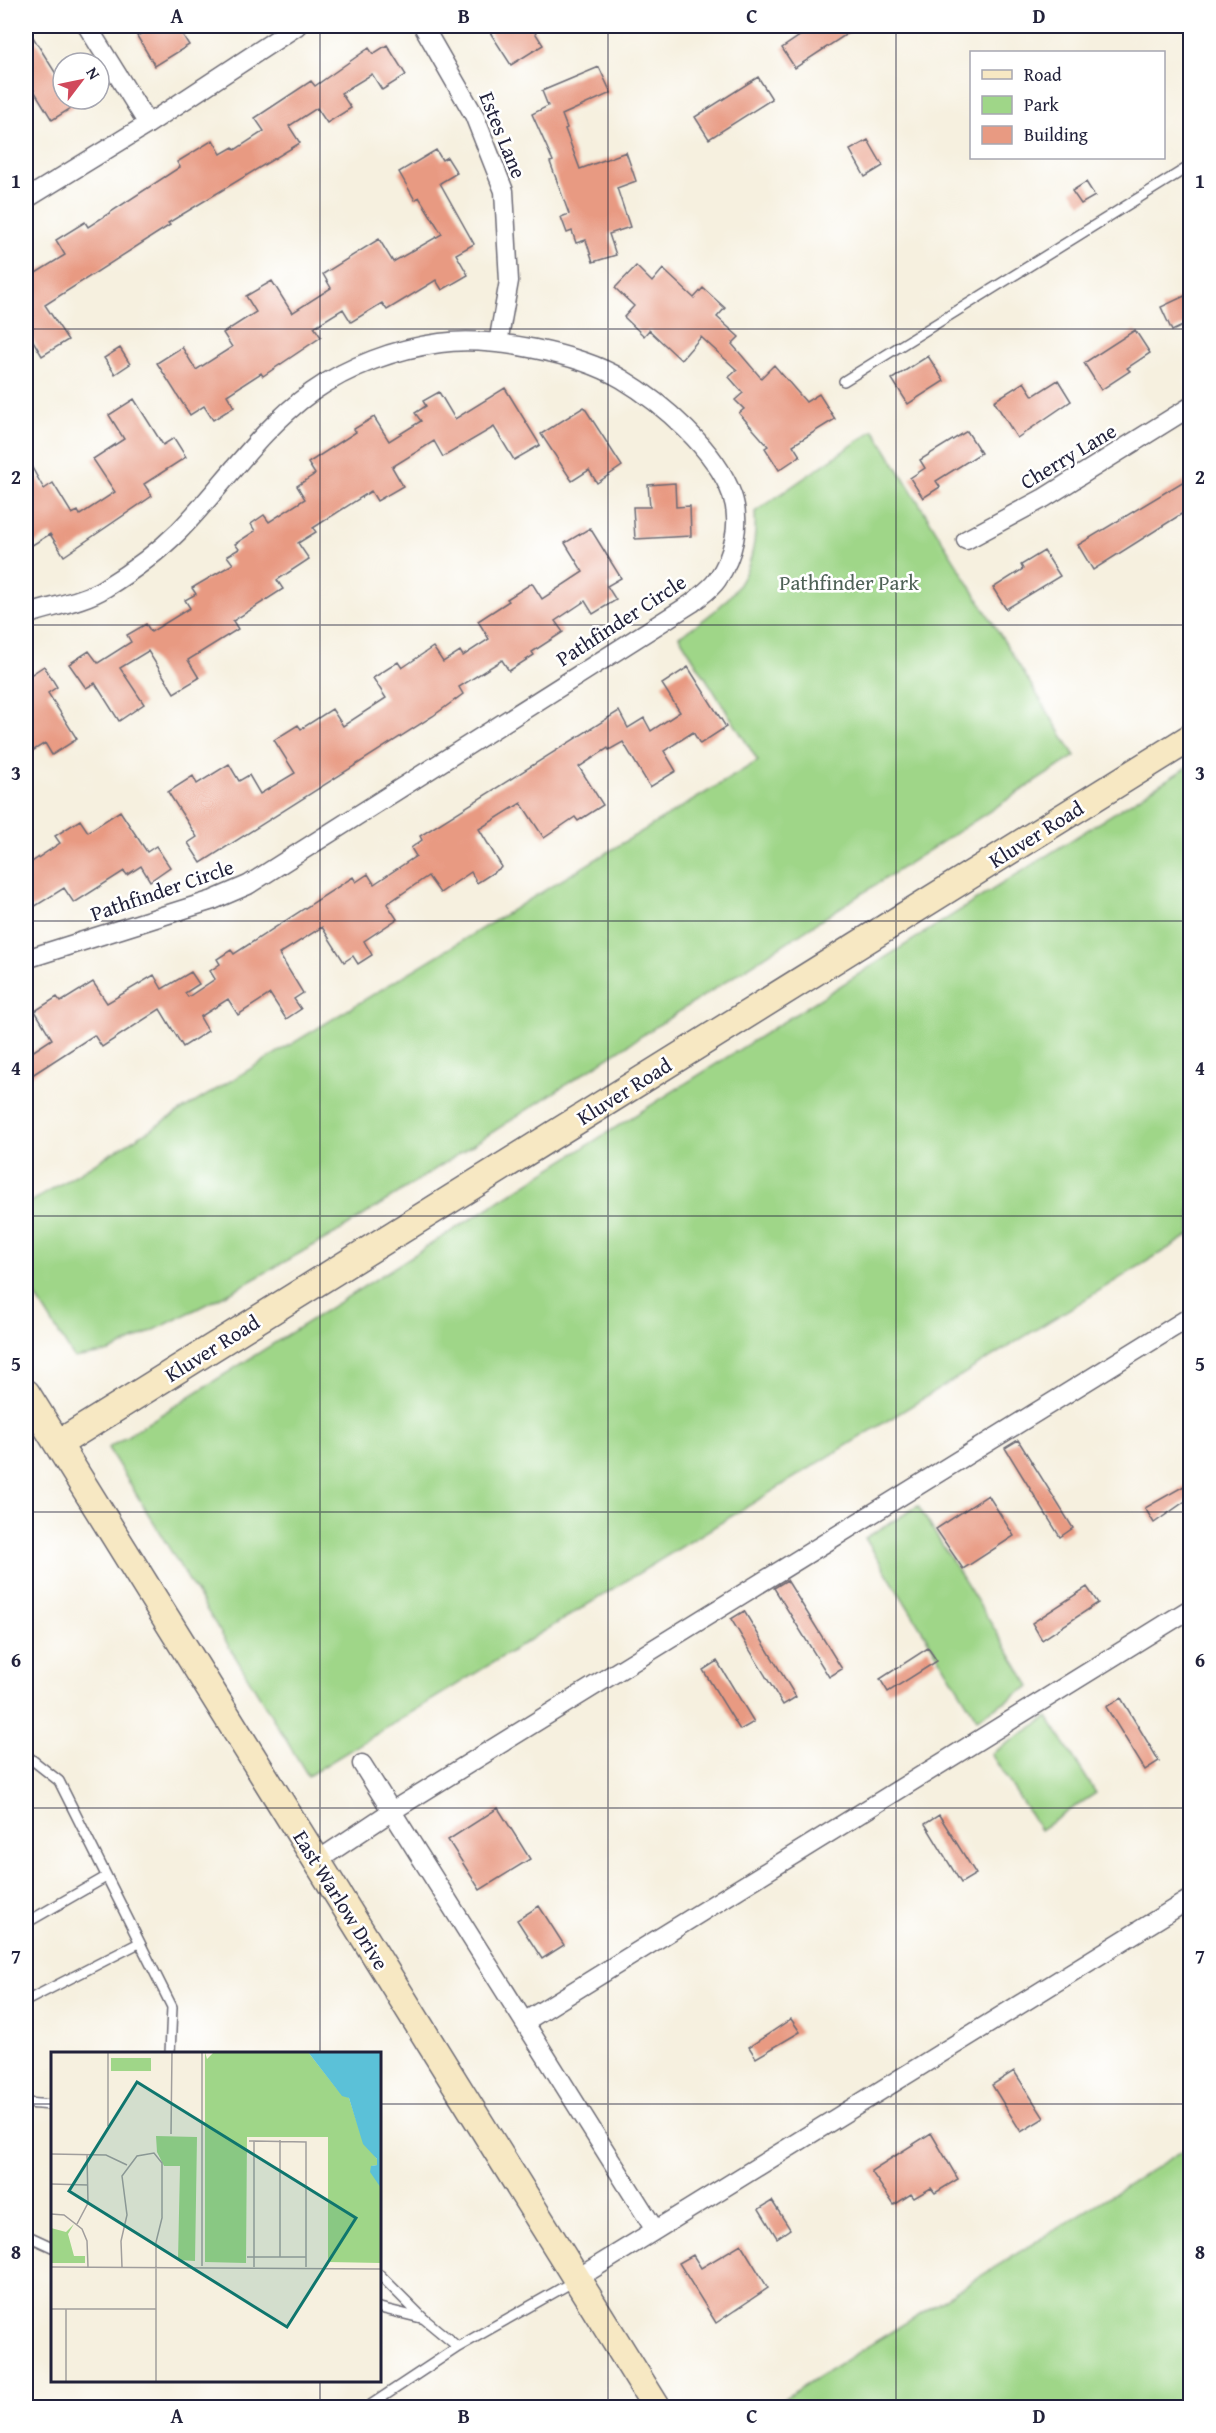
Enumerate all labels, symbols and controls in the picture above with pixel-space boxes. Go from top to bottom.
text: A [171,1,184,30]
text: B [458,1,470,30]
text: C [746,1,758,30]
text: D [1032,1,1046,30]
north arrow [51,51,111,111]
legend [970,51,1165,159]
text: Road [1024,61,1062,88]
text: N [81,62,107,84]
street label: Estes Lane [472,87,534,183]
text: Park [1024,91,1060,118]
text: Building [1024,121,1088,148]
text: 1 [11,166,21,195]
text: 1 [1195,166,1205,195]
street label: Cherry Lane [1014,415,1122,497]
text: 2 [11,462,21,491]
text: 2 [1195,462,1205,491]
street label: Pathfinder Circle [550,566,692,674]
park label: Pathfinder Park [779,567,919,598]
text: 3 [11,758,21,787]
text: 3 [1195,758,1205,787]
street label: Kluver Road [983,792,1090,875]
street label: Pathfinder Circle [86,851,238,929]
street label: Kluver Road [571,1049,678,1132]
text: 4 [11,1053,21,1082]
text: 4 [1195,1053,1205,1082]
street label: Kluver Road [159,1306,266,1389]
text: 5 [11,1349,21,1378]
text: 5 [1195,1349,1205,1378]
text: 6 [11,1645,21,1674]
text: 6 [1195,1645,1205,1674]
street label: East Warlow Drive [286,1824,396,1976]
text: 7 [11,1941,21,1970]
text: 7 [1195,1941,1205,1970]
inset map [51,2052,381,2382]
text: 8 [11,2237,21,2266]
text: 8 [1195,2237,1205,2266]
text: A [171,2401,184,2430]
text: B [458,2401,470,2430]
text: C [746,2401,758,2430]
text: D [1032,2401,1046,2430]

